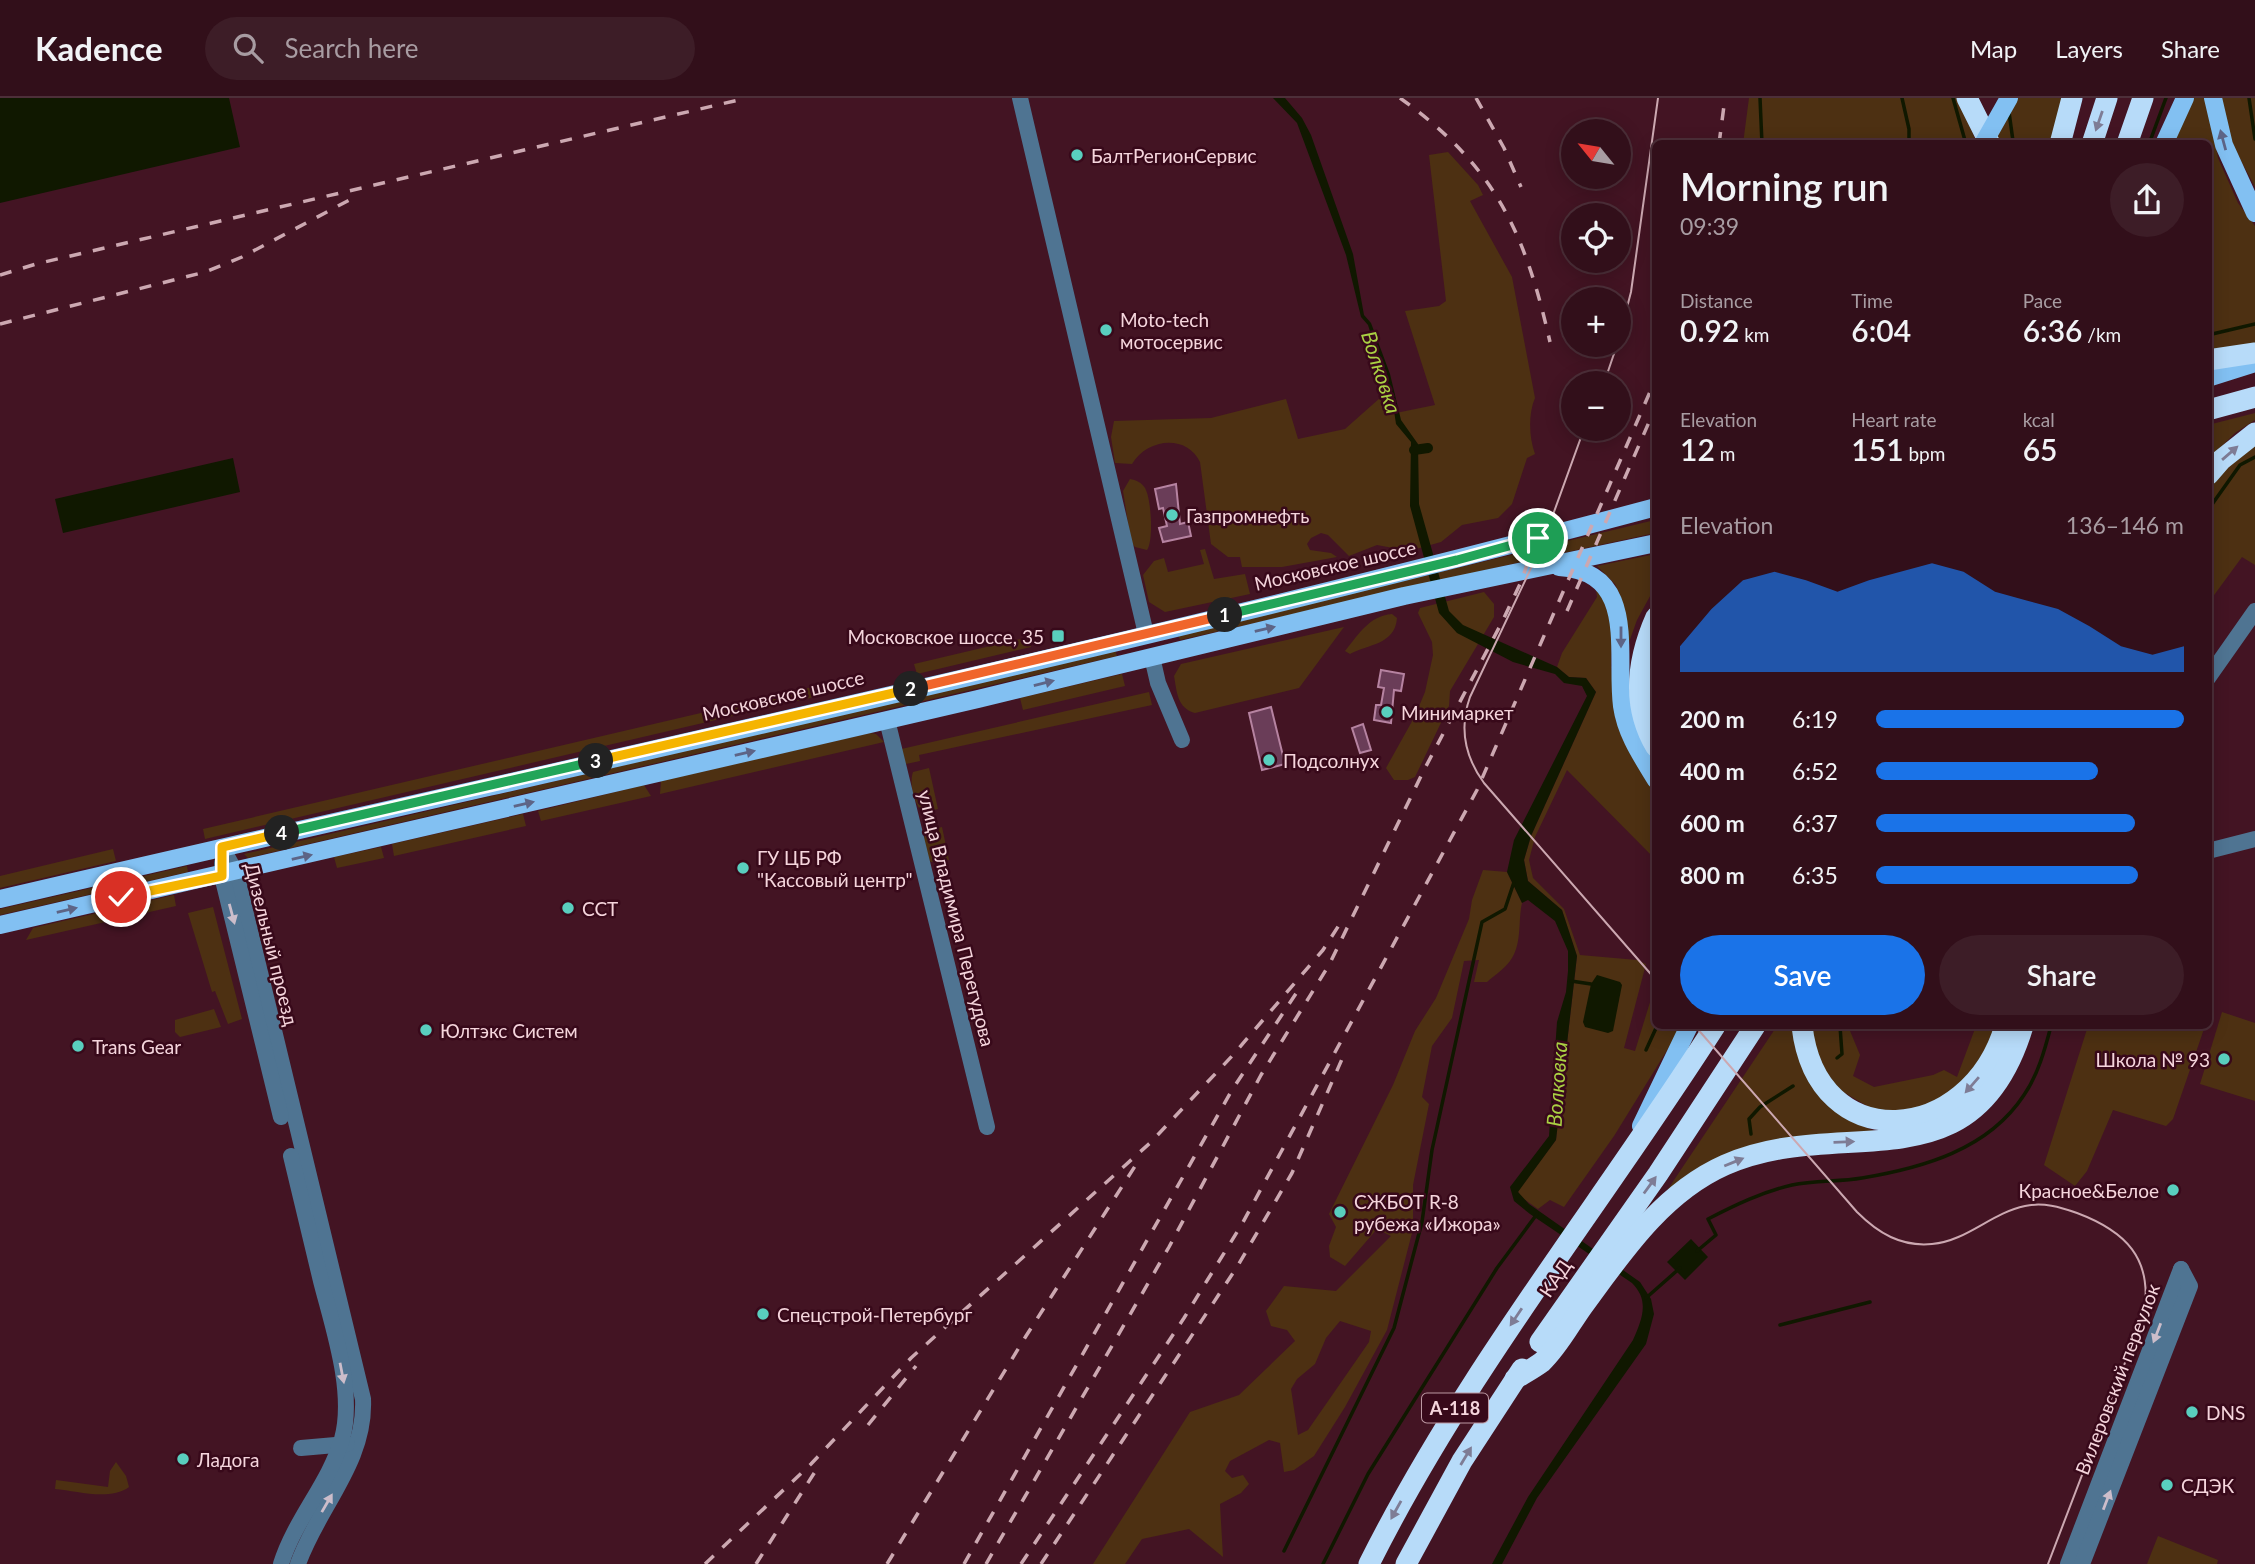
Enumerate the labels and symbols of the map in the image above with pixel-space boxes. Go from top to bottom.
one-way arrow [2093,110,2104,131]
north arrow [1561,119,1631,189]
one-way arrow [2218,129,2228,150]
place label: БалтРегионСервис [1091,144,1257,167]
marker: БалтРегионСервис [1069,147,1085,163]
place label: Moto-tech мотосервис [1120,308,1223,353]
marker: Moto-tech мотосервис [1098,322,1114,338]
water label: Волковка [1357,328,1407,416]
one-way arrow [2222,446,2239,461]
place label: Газпромнефть [1186,504,1309,527]
marker: Газпромнефть [1164,507,1180,523]
pin [1508,508,1568,568]
street label: Московское шоссе [1252,535,1418,595]
pin: 1 [1208,598,1242,632]
one-way arrow [1254,624,1276,635]
place label: Московское шоссе, 35 [848,625,1044,648]
one-way arrow [1615,626,1627,648]
marker: Московское шоссе, 35 [1050,628,1066,644]
street label: Московское шоссе [700,665,866,725]
pin: 2 [894,672,928,706]
one-way arrow [1033,677,1055,688]
place label: Минимаркет [1401,701,1514,724]
marker: Минимаркет [1379,704,1395,720]
pin: 3 [578,744,614,778]
one-way arrow [734,747,756,758]
place label: Подсолнух [1283,749,1380,772]
marker: Подсолнух [1261,752,1277,768]
street label: улица Владимира Перегудова [914,787,1000,1049]
one-way arrow [513,798,535,809]
pin: 4 [264,816,300,850]
place label: ГУ ЦБ РФ "Кассовый центр" [757,846,913,891]
one-way arrow [292,851,314,862]
street label: Дизельный проезд [241,860,303,1028]
marker: ГУ ЦБ РФ "Кассовый центр" [735,860,751,876]
pin [91,867,151,927]
place label: ССТ [582,897,618,920]
marker: ССТ [560,900,576,916]
one-way arrow [56,904,78,915]
one-way arrow [227,904,237,925]
place label: Юлтэкс Систем [440,1019,578,1042]
marker: Юлтэкс Систем [418,1022,434,1038]
place label: Trans Gear [92,1035,181,1058]
marker: Trans Gear [70,1038,86,1054]
water label: Волковка [1541,1041,1571,1127]
place label: Школа № 93 [2095,1048,2210,1071]
marker: Школа № 93 [2216,1051,2232,1067]
one-way arrow [1965,1076,1980,1093]
one-way arrow [1833,1137,1855,1148]
one-way arrow [1723,1156,1744,1167]
one-way arrow [1643,1175,1657,1194]
place label: Красное&Белое [2019,1179,2159,1202]
marker: Красное&Белое [2165,1182,2181,1198]
place label: СЖБОТ R-8 рубежа «Ижора» [1354,1190,1501,1235]
marker: СЖБОТ R-8 рубежа «Ижора» [1332,1204,1348,1220]
street label: КАД [1534,1255,1576,1301]
street label: Вилеровский переулок [2070,1280,2164,1478]
place label: Спецстрой-Петербург [777,1303,972,1326]
marker: Спецстрой-Петербург [755,1306,771,1322]
one-way arrow [1509,1308,1523,1326]
one-way arrow [2151,1323,2162,1344]
one-way arrow [336,1362,347,1384]
road number: А-118 [1422,1394,1488,1422]
place label: DNS [2206,1401,2245,1424]
marker: DNS [2184,1404,2200,1420]
one-way arrow [1459,1446,1472,1465]
place label: Ладога [196,1448,259,1471]
marker: Ладога [175,1451,191,1467]
place label: СДЭК [2181,1474,2234,1497]
marker: СДЭК [2159,1477,2175,1493]
one-way arrow [2102,1490,2113,1511]
one-way arrow [321,1494,333,1513]
one-way arrow [1390,1501,1402,1520]

